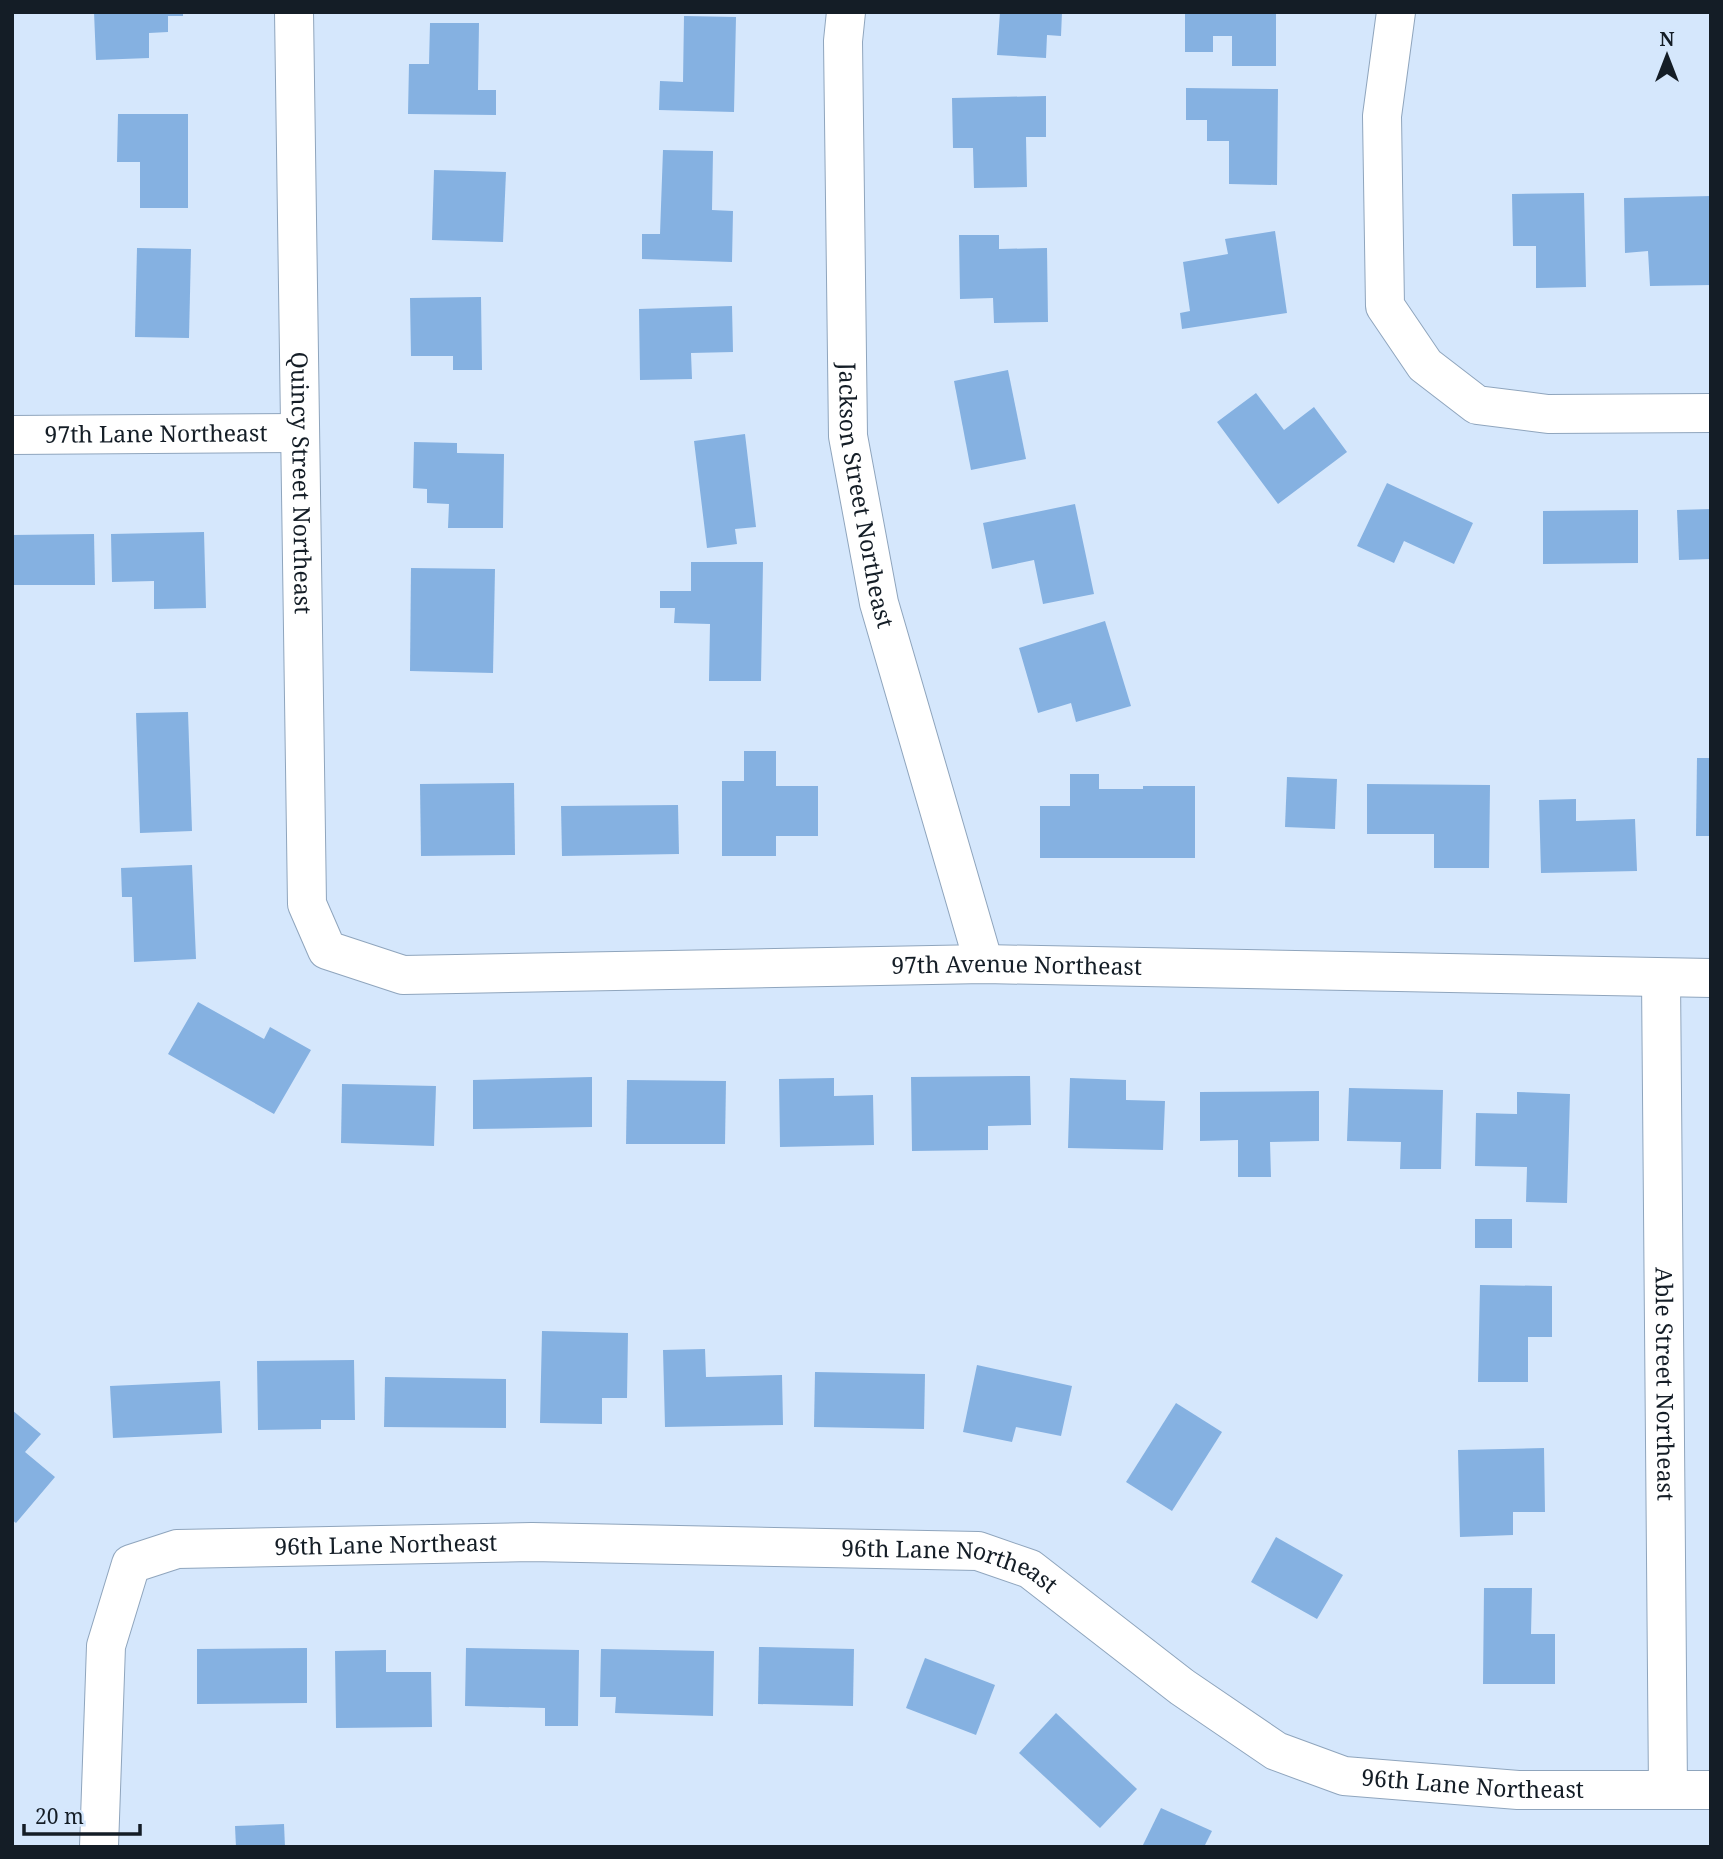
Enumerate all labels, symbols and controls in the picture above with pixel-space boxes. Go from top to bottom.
north arrow [1632,21,1702,91]
text: N [1660,26,1675,52]
street label: Quincy Street Northeast [284,351,320,614]
street label: Jackson Street Northeast [832,361,902,632]
street label: 97th Lane Northeast [44,416,268,450]
street label: 97th Avenue Northeast [891,947,1142,982]
street label: Able Street Northeast [1648,1267,1683,1501]
street label: 96th Lane Northeast [274,1526,498,1562]
street label: 96th Lane Northeast [841,1531,1065,1600]
street label: 96th Lane Northeast [1360,1760,1584,1805]
scale bar [24,1792,140,1836]
text: 20 m [35,1802,84,1830]

